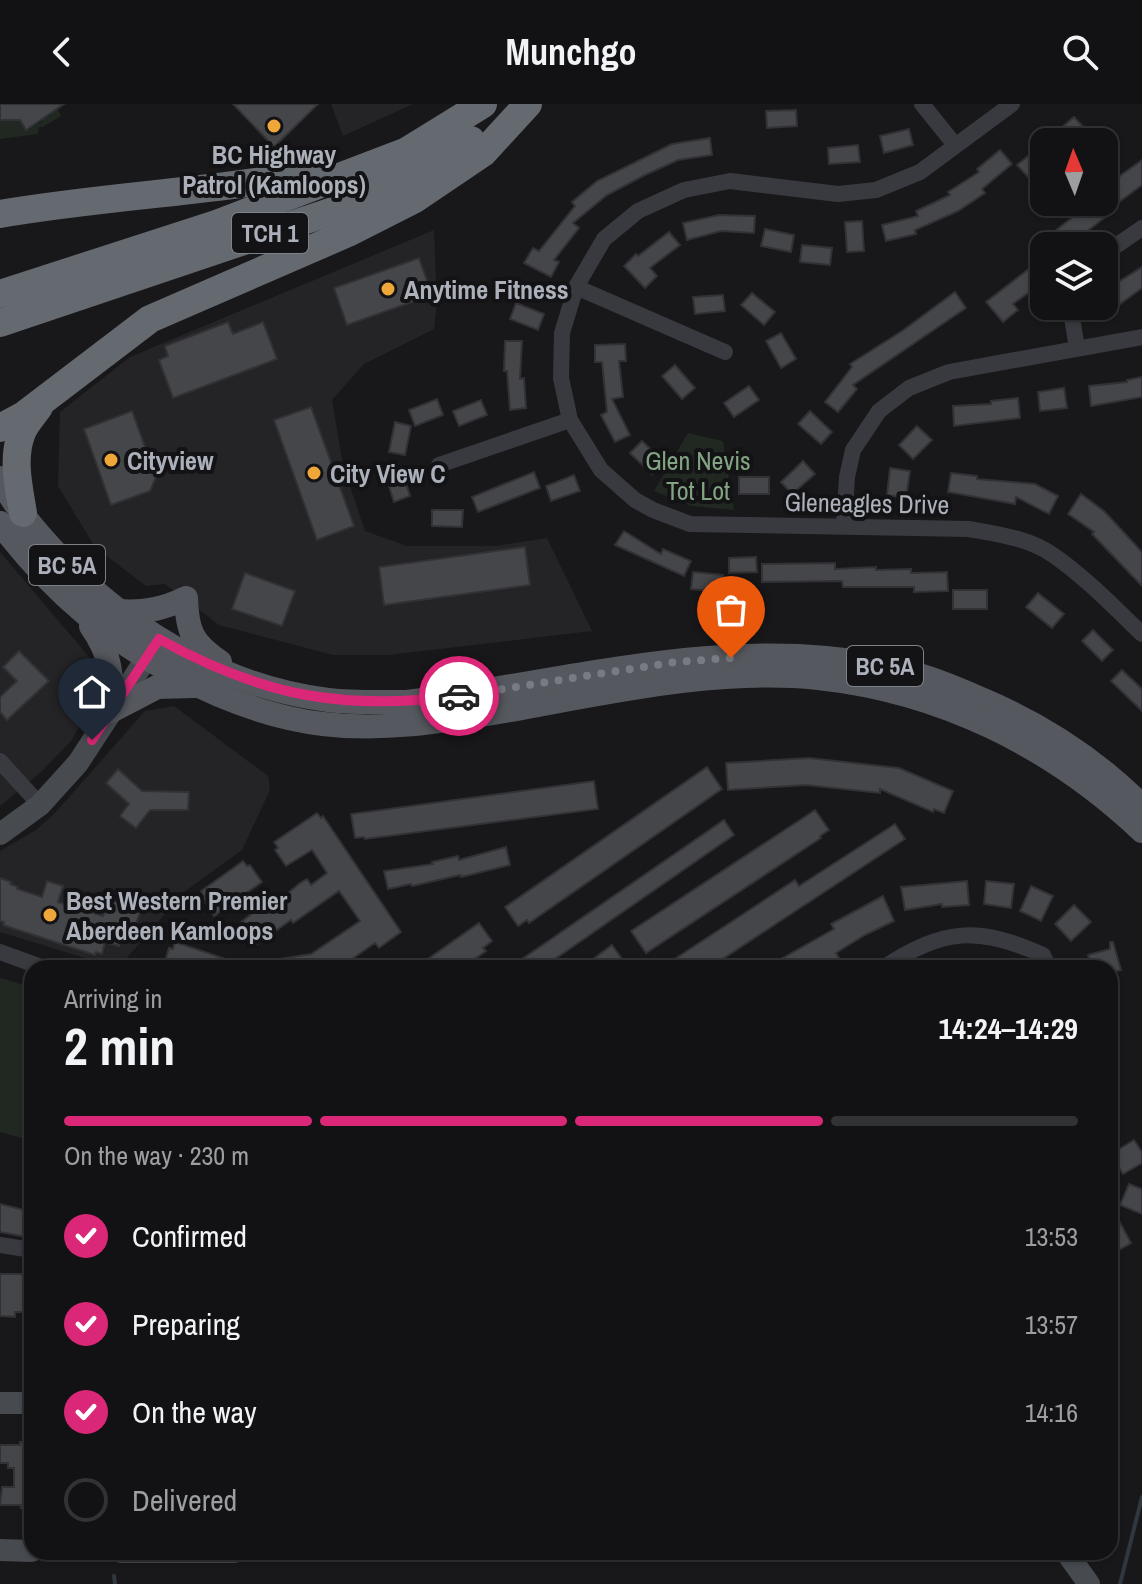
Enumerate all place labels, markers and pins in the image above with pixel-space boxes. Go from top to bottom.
marker: BC Highway Patrol (Kamloops) [265,117,283,135]
place label: BC Highway Patrol (Kamloops) [182,137,366,202]
place label: Anytime Fitness [404,272,569,307]
marker: Anytime Fitness [379,280,397,298]
place label: Cityview [127,443,214,478]
marker: Cityview [102,451,120,469]
place label: City View C [330,456,446,491]
marker: City View C [305,464,323,482]
pin [697,576,765,658]
pin [58,658,126,740]
place label: Best Western Premier Aberdeen Kamloops [66,883,288,948]
marker: Best Western Premier Aberdeen Kamloops [41,906,59,924]

